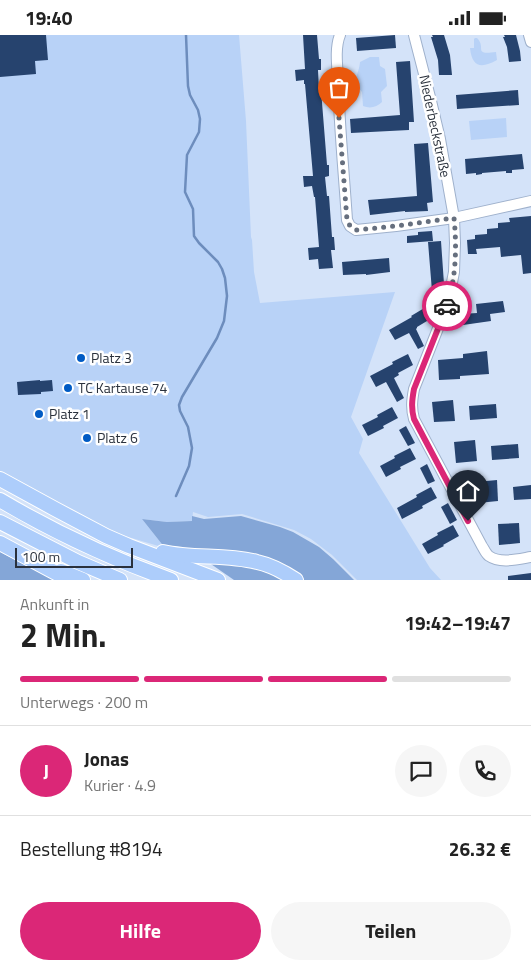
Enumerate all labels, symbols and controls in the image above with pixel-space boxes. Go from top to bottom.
text: 19:40 [25,3,72,32]
pin [318,67,360,118]
street label: Niederbeckstraße [414,73,457,179]
icon: bag [325,74,353,102]
courier [422,281,472,331]
icon: car [433,292,461,320]
place label: Platz 3 [91,347,132,368]
marker: Platz 3 [75,352,87,364]
place label: TC Kartause 74 [78,377,168,398]
marker: TC Kartause 74 [62,382,74,394]
place label: Platz 1 [49,403,90,424]
marker: Platz 1 [33,408,45,420]
place label: Platz 6 [97,427,138,448]
marker: Platz 6 [81,432,93,444]
pin [447,470,489,521]
icon: home [454,477,482,505]
scale bar [15,545,132,568]
text: 100 m [22,546,60,567]
text: Ankunft in [20,592,89,616]
text: 19:42–19:47 [404,608,511,637]
text: 2 Min. [20,611,107,659]
text: Unterwegs · 200 m [20,690,148,714]
text: Jonas [84,744,129,773]
button: chat [395,745,447,797]
button: phone [459,745,511,797]
text: J [43,756,49,785]
text: Kurier · 4.9 [84,773,156,797]
text: Bestellung #8194 [20,834,163,863]
text: 26.32 € [449,834,511,863]
button: Hilfe [20,902,261,960]
button: Teilen [271,902,511,960]

